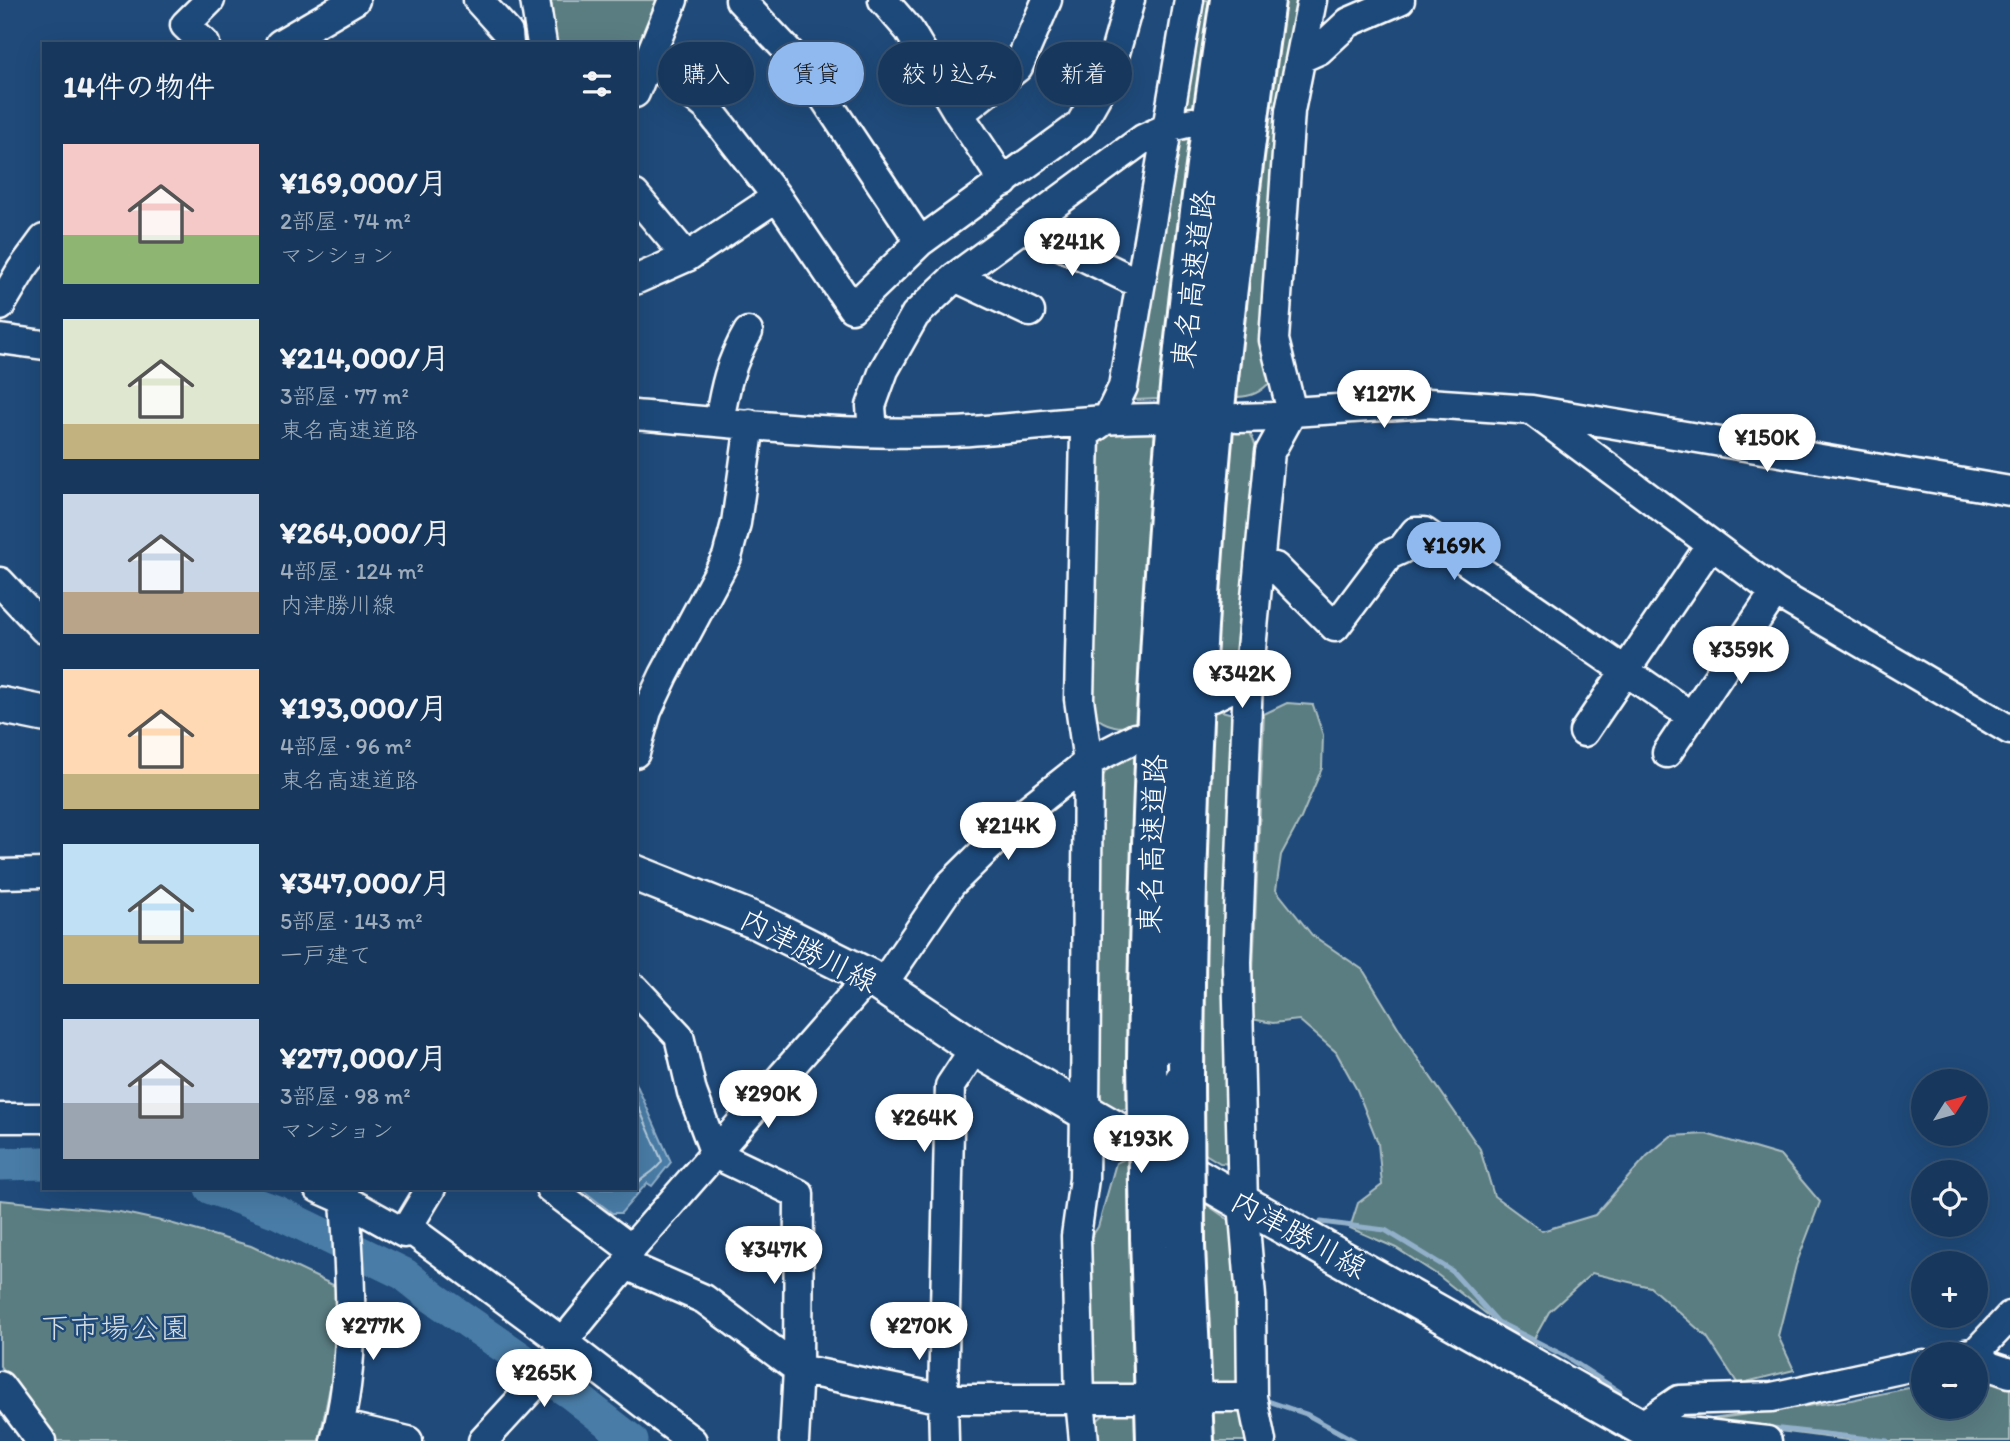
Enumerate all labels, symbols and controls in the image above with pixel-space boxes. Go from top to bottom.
chip: 購入 [658,42,754,105]
chip: 賃貸 [768,42,864,105]
chip: 絞り込み [878,42,1022,105]
chip: 新着 [1036,42,1132,105]
icon: filters [578,65,616,103]
text: 14件の物件 [63,68,215,105]
text: ¥169,000/月 [280,164,447,201]
icon: home [119,172,203,256]
street label: 東名高速道路 [1164,187,1222,371]
text: 2部屋 · 74 m² [280,207,411,235]
pin: ¥241K [1023,218,1121,278]
text: ¥241K [1040,227,1104,255]
text: マンション [280,241,394,269]
text: ¥214,000/月 [280,339,450,376]
icon: home [119,347,203,431]
pin: ¥127K [1335,370,1433,430]
text: ¥127K [1353,379,1415,407]
text: 3部屋 · 77 m² [280,382,409,410]
pin: ¥150K [1718,414,1816,474]
text: 東名高速道路 [280,416,418,444]
text: ¥150K [1735,423,1799,451]
text: ¥264,000/月 [280,514,452,551]
icon: home [119,522,203,606]
pin: ¥169K [1405,522,1503,582]
text: ¥169K [1423,531,1485,559]
text: 4部屋 · 124 m² [280,557,424,585]
text: 内津勝川線 [280,591,395,619]
pin: ¥359K [1692,626,1790,686]
text: ¥359K [1709,635,1773,663]
pin: ¥342K [1193,650,1291,710]
text: ¥342K [1209,659,1275,687]
text: ¥193,000/月 [280,689,448,726]
icon: home [119,697,203,781]
text: 4部屋 · 96 m² [280,732,412,760]
street label: 東名高速道路 [1130,753,1174,935]
text: 東名高速道路 [280,766,418,794]
pin: ¥214K [959,802,1057,862]
text: ¥214K [976,811,1040,839]
text: ¥347,000/月 [280,864,451,901]
icon: home [119,872,203,956]
street label: 内津勝川線 [734,899,884,1001]
text: 5部屋 · 143 m² [280,907,423,935]
text: 一戸建て [280,941,372,969]
text: ¥277,000/月 [280,1039,448,1076]
icon: home [119,1047,203,1131]
north arrow [1911,1069,1988,1146]
map controls [1911,1069,1988,1419]
pin: ¥290K [719,1070,817,1130]
text: ¥290K [735,1079,801,1107]
text: 3部屋 · 98 m² [280,1082,411,1110]
pin: ¥264K [875,1094,973,1154]
text: ¥264K [891,1103,957,1131]
text: マンション [280,1116,394,1144]
pin: ¥193K [1092,1116,1190,1175]
text: ¥193K [1110,1124,1172,1152]
button: locate [1911,1160,1988,1237]
street label: 内津勝川線 [1224,1181,1374,1287]
pin: ¥347K [725,1226,823,1286]
text: ¥347K [741,1235,807,1263]
button: + [1911,1251,1988,1328]
pin: ¥277K [324,1302,422,1362]
pin: ¥270K [870,1302,968,1362]
park label: 下市場公園 [40,1309,190,1346]
text: ¥277K [342,1311,404,1339]
text: ¥270K [886,1311,952,1339]
button: − [1911,1342,1988,1419]
pin: ¥265K [495,1350,593,1409]
text: ¥265K [512,1358,576,1386]

